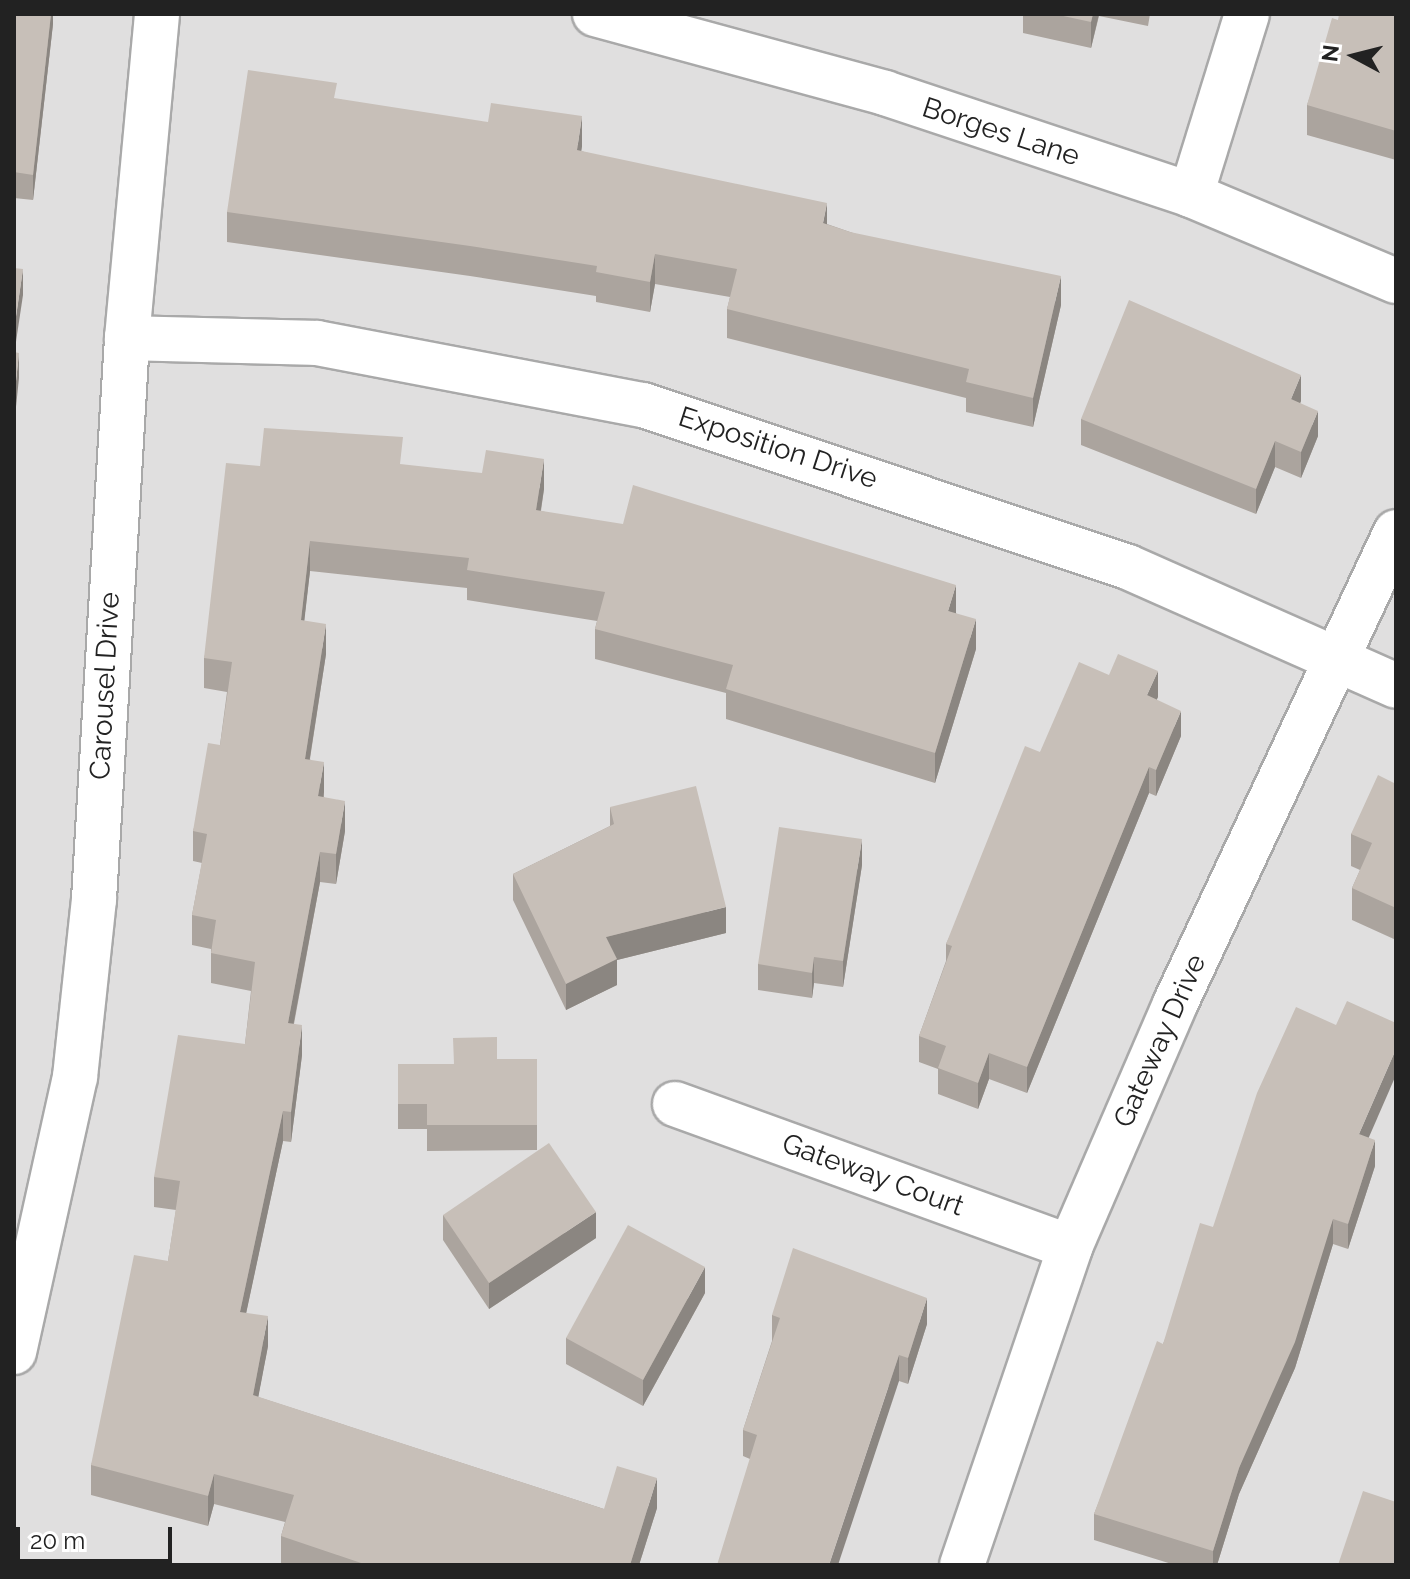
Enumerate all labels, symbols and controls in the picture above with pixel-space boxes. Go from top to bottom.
north arrow [1314,16,1394,96]
text: N [1316,43,1344,63]
street label: Borges Lane [918,91,1084,173]
street label: Exposition Drive [674,400,882,496]
street label: Carousel Drive [83,591,127,781]
street label: Gateway Drive [1107,949,1213,1133]
street label: Gateway Court [777,1126,969,1224]
scale bar [20,1511,176,1561]
text: 20 m [30,1526,85,1555]

